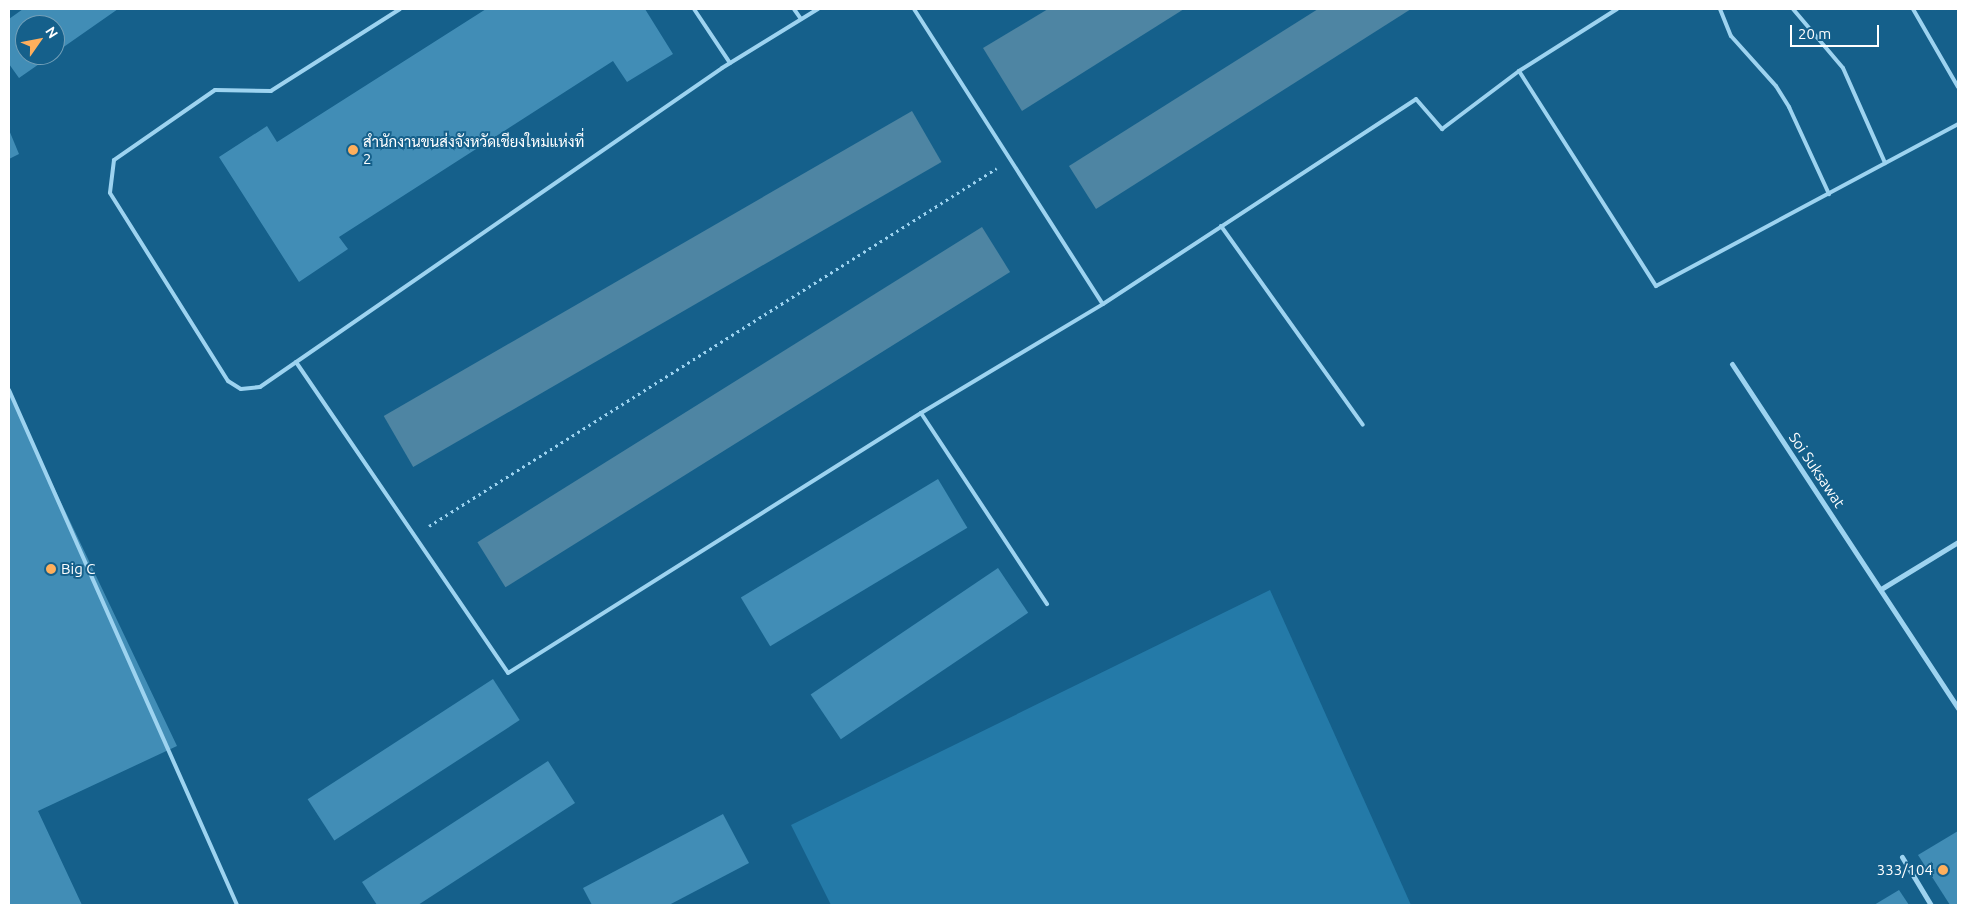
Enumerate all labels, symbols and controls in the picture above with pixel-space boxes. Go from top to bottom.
north arrow [15,15,65,65]
scale bar [1792,15,1881,47]
text: N [42,24,61,41]
text: 20 m [1798,25,1831,42]
place label: สำนักงานขนส่งจังหวัดเชียงใหม่แห่งที่ 2 [363,132,584,167]
marker: สำนักงานขนส่งจังหวัดเชียงใหม่แห่งที่ 2 [347,144,359,156]
street label: Soi Suksawat [1785,429,1849,511]
place label: Big C [61,560,95,578]
marker: Big C [45,563,57,575]
place label: 333/104 [1877,861,1933,879]
marker: 333/104 [1937,864,1949,876]

